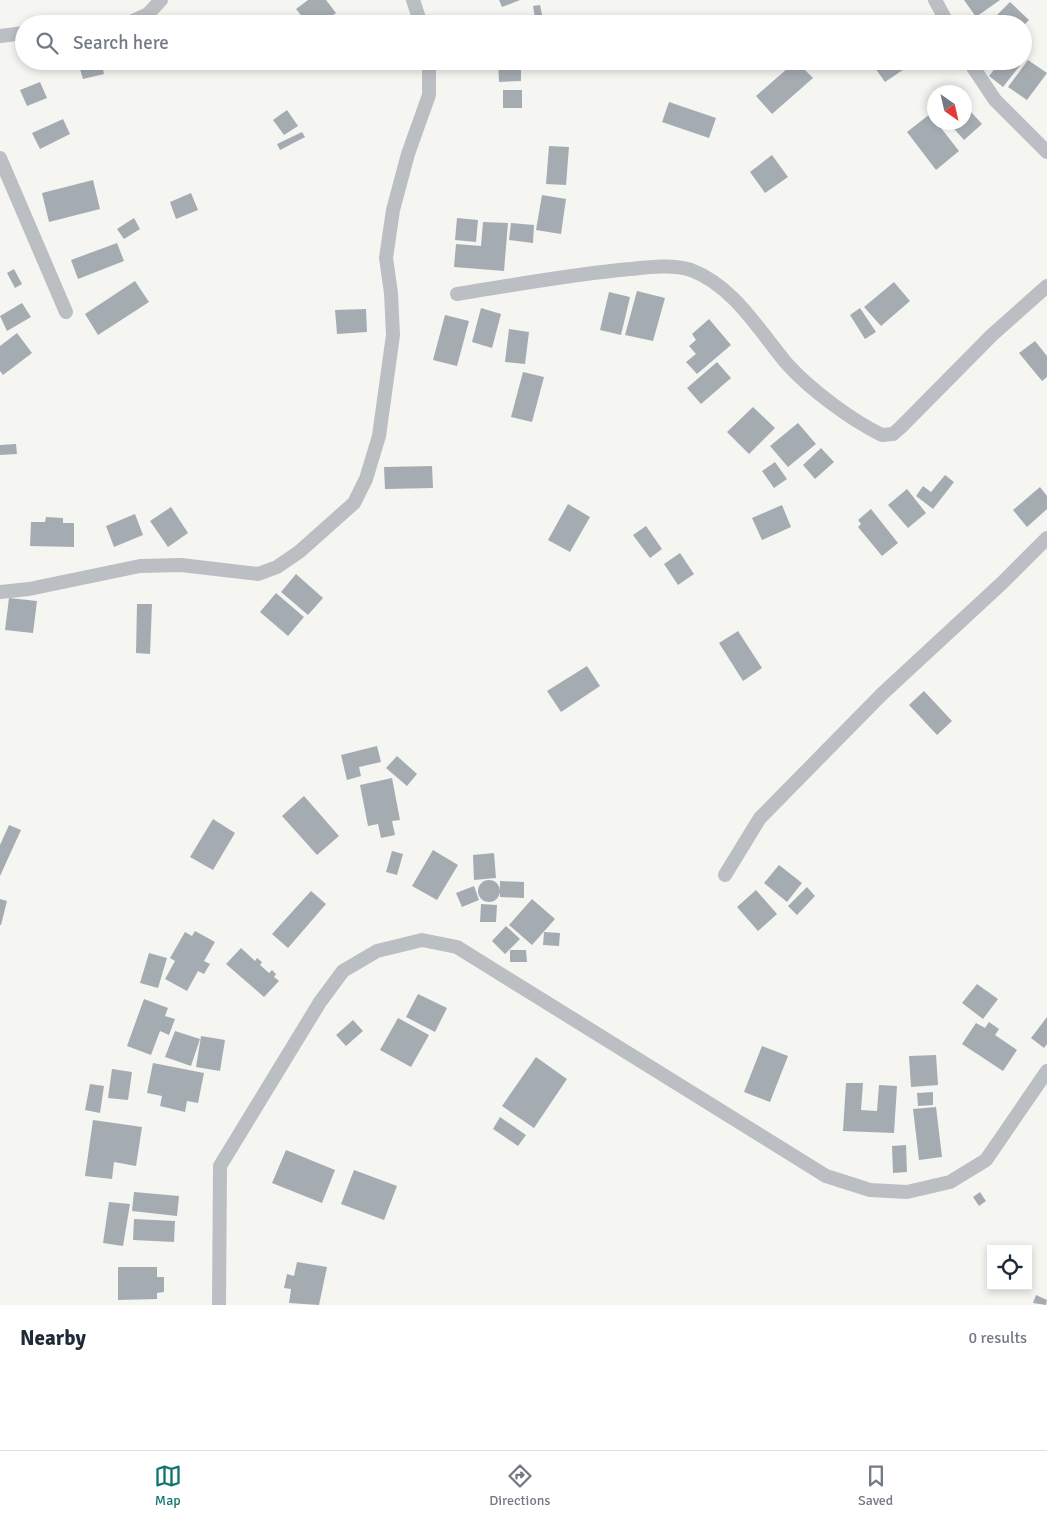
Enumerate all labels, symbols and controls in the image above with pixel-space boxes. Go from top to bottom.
search box [15,15,1032,70]
icon: search [33,29,61,57]
text: Search here [73,31,169,55]
north arrow [927,85,972,130]
map controls [987,1245,1032,1290]
button: locate [987,1245,1032,1290]
text: Nearby [20,1325,86,1351]
text: 0 results [968,1328,1027,1348]
tab: Map [154,1462,182,1509]
tab: Directions [489,1462,550,1509]
tab: Saved [858,1462,893,1509]

